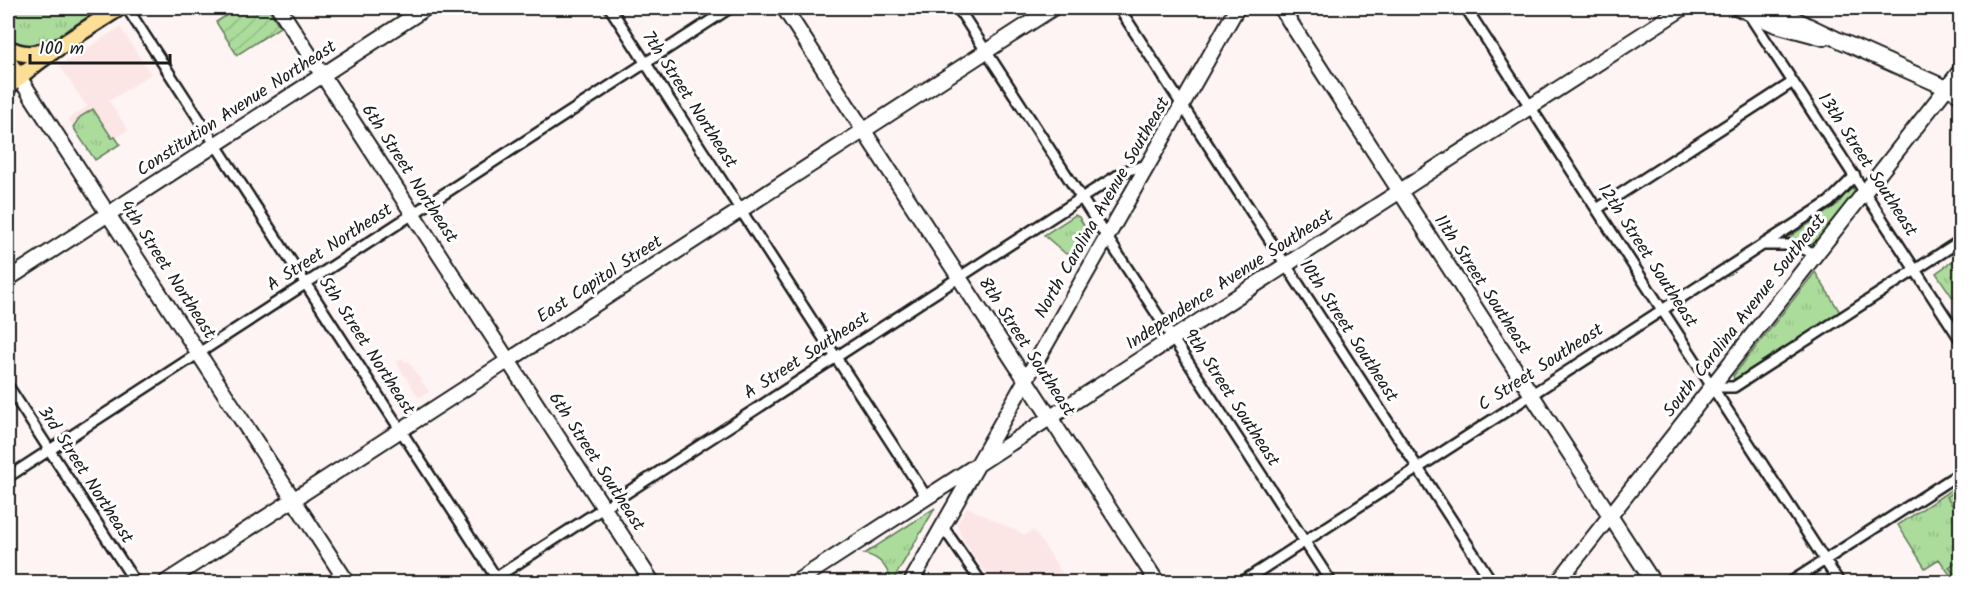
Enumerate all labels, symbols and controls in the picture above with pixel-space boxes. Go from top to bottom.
street label: 7th Street Northeast [634,25,745,175]
scale bar [30,27,170,65]
street label: Constitution Avenue Northeast [131,33,344,185]
text: 100 m [39,35,84,64]
street label: 13th Street Southeast [1809,87,1925,244]
street label: North Carolina Avenue Southeast [1027,91,1179,324]
street label: 6th Street Northeast [353,99,466,250]
street label: 12th Street Southeast [1589,178,1705,335]
street label: 4th Street Northeast [111,195,223,346]
street label: A Street Northeast [261,196,400,300]
street label: Independence Avenue Southeast [1120,201,1341,358]
street label: South Carolina Avenue Southeast [1656,207,1835,424]
street label: 11th Street Southeast [1426,209,1539,362]
street label: East Capitol Street [531,228,670,332]
street label: 10th Street Southeast [1291,254,1406,409]
street label: 5th Street Northeast [310,271,422,422]
street label: 8th Street Southeast [970,271,1083,424]
street label: A Street Southeast [738,304,877,408]
street label: C Street Southeast [1472,316,1611,420]
street label: 9th Street Southeast [1175,323,1287,474]
street label: 6th Street Southeast [540,387,653,538]
street label: 3rd Street Northeast [29,400,141,551]

